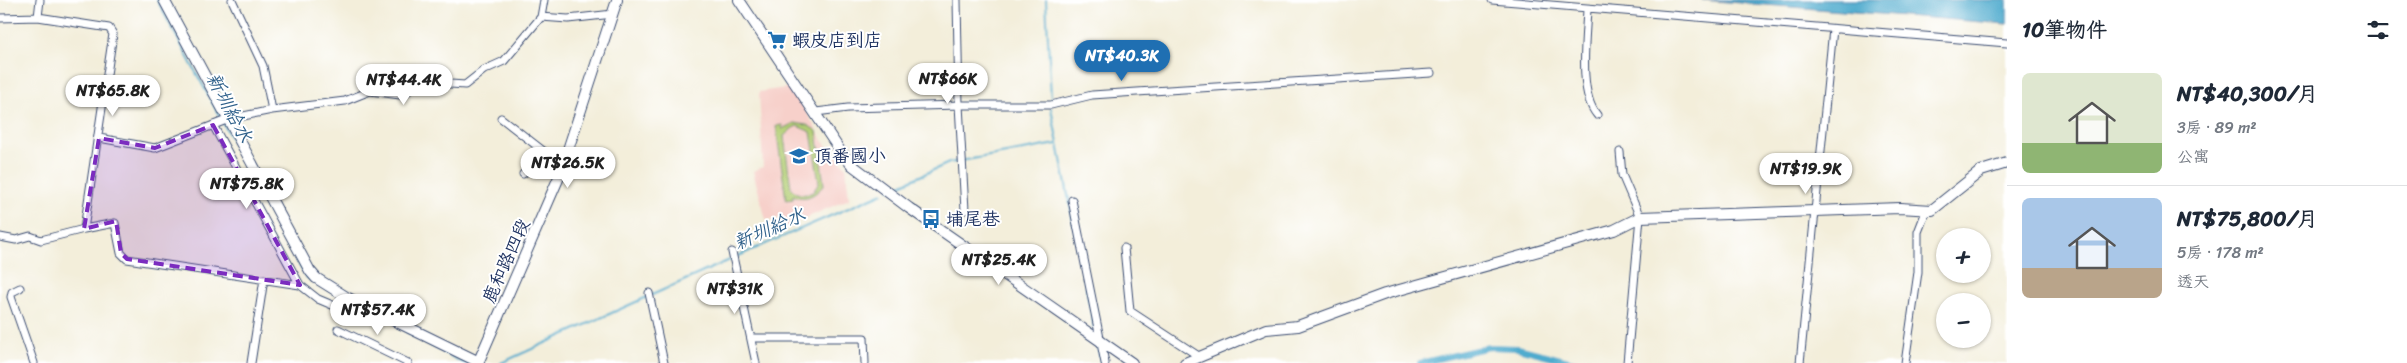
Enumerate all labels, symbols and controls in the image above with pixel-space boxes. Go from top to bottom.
text: 10筆物件 [2022,11,2107,49]
icon: filters [2364,16,2392,44]
place label: 蝦皮店到店 [792,24,882,56]
supermarket icon: 蝦皮店到店 [766,29,788,51]
pin: NT$40.3K [1070,39,1174,82]
text: NT$40.3K [1085,41,1159,70]
pin: NT$66K [907,62,989,105]
pin: NT$44.4K [352,64,456,106]
text: NT$66K [919,64,977,93]
text: NT$44.4K [367,65,441,94]
water label: 新圳給水 [197,66,262,149]
pin: NT$65.8K [61,74,165,117]
text: NT$40,300/月 [2177,75,2318,113]
text: NT$65.8K [76,76,150,105]
icon: home [2062,93,2122,153]
text: 3房 · 89 m² [2177,113,2257,142]
place label: 頂番國小 [814,140,886,172]
text: 公寓 [2177,142,2209,171]
school or university icon: 頂番國小 [788,145,810,167]
pin: NT$26.5K [516,146,620,189]
text: NT$26.5K [532,148,604,177]
pin: NT$19.9K [1754,152,1858,195]
text: NT$19.9K [1770,154,1842,183]
pin: NT$75.8K [195,168,299,210]
text: NT$75.8K [210,169,284,198]
water label: 新圳給水 [728,198,812,259]
text: NT$75,800/月 [2177,200,2318,238]
place label: 埔尾巷 [946,203,1000,235]
bus stop icon: 埔尾巷 [920,208,942,230]
street label: 鹿和路四段 [473,213,539,309]
icon: home [2062,218,2122,278]
map controls [1936,228,1991,348]
button: + [1936,228,1991,283]
text: 5房 · 178 m² [2177,238,2264,267]
pin: NT$25.4K [947,244,1051,286]
text: NT$25.4K [962,245,1036,274]
text: 透天 [2177,267,2209,296]
pin: NT$31K [694,272,776,315]
text: NT$31K [707,274,763,303]
button: − [1936,293,1991,348]
pin: NT$57.4K [326,294,430,336]
text: NT$57.4K [341,295,415,324]

